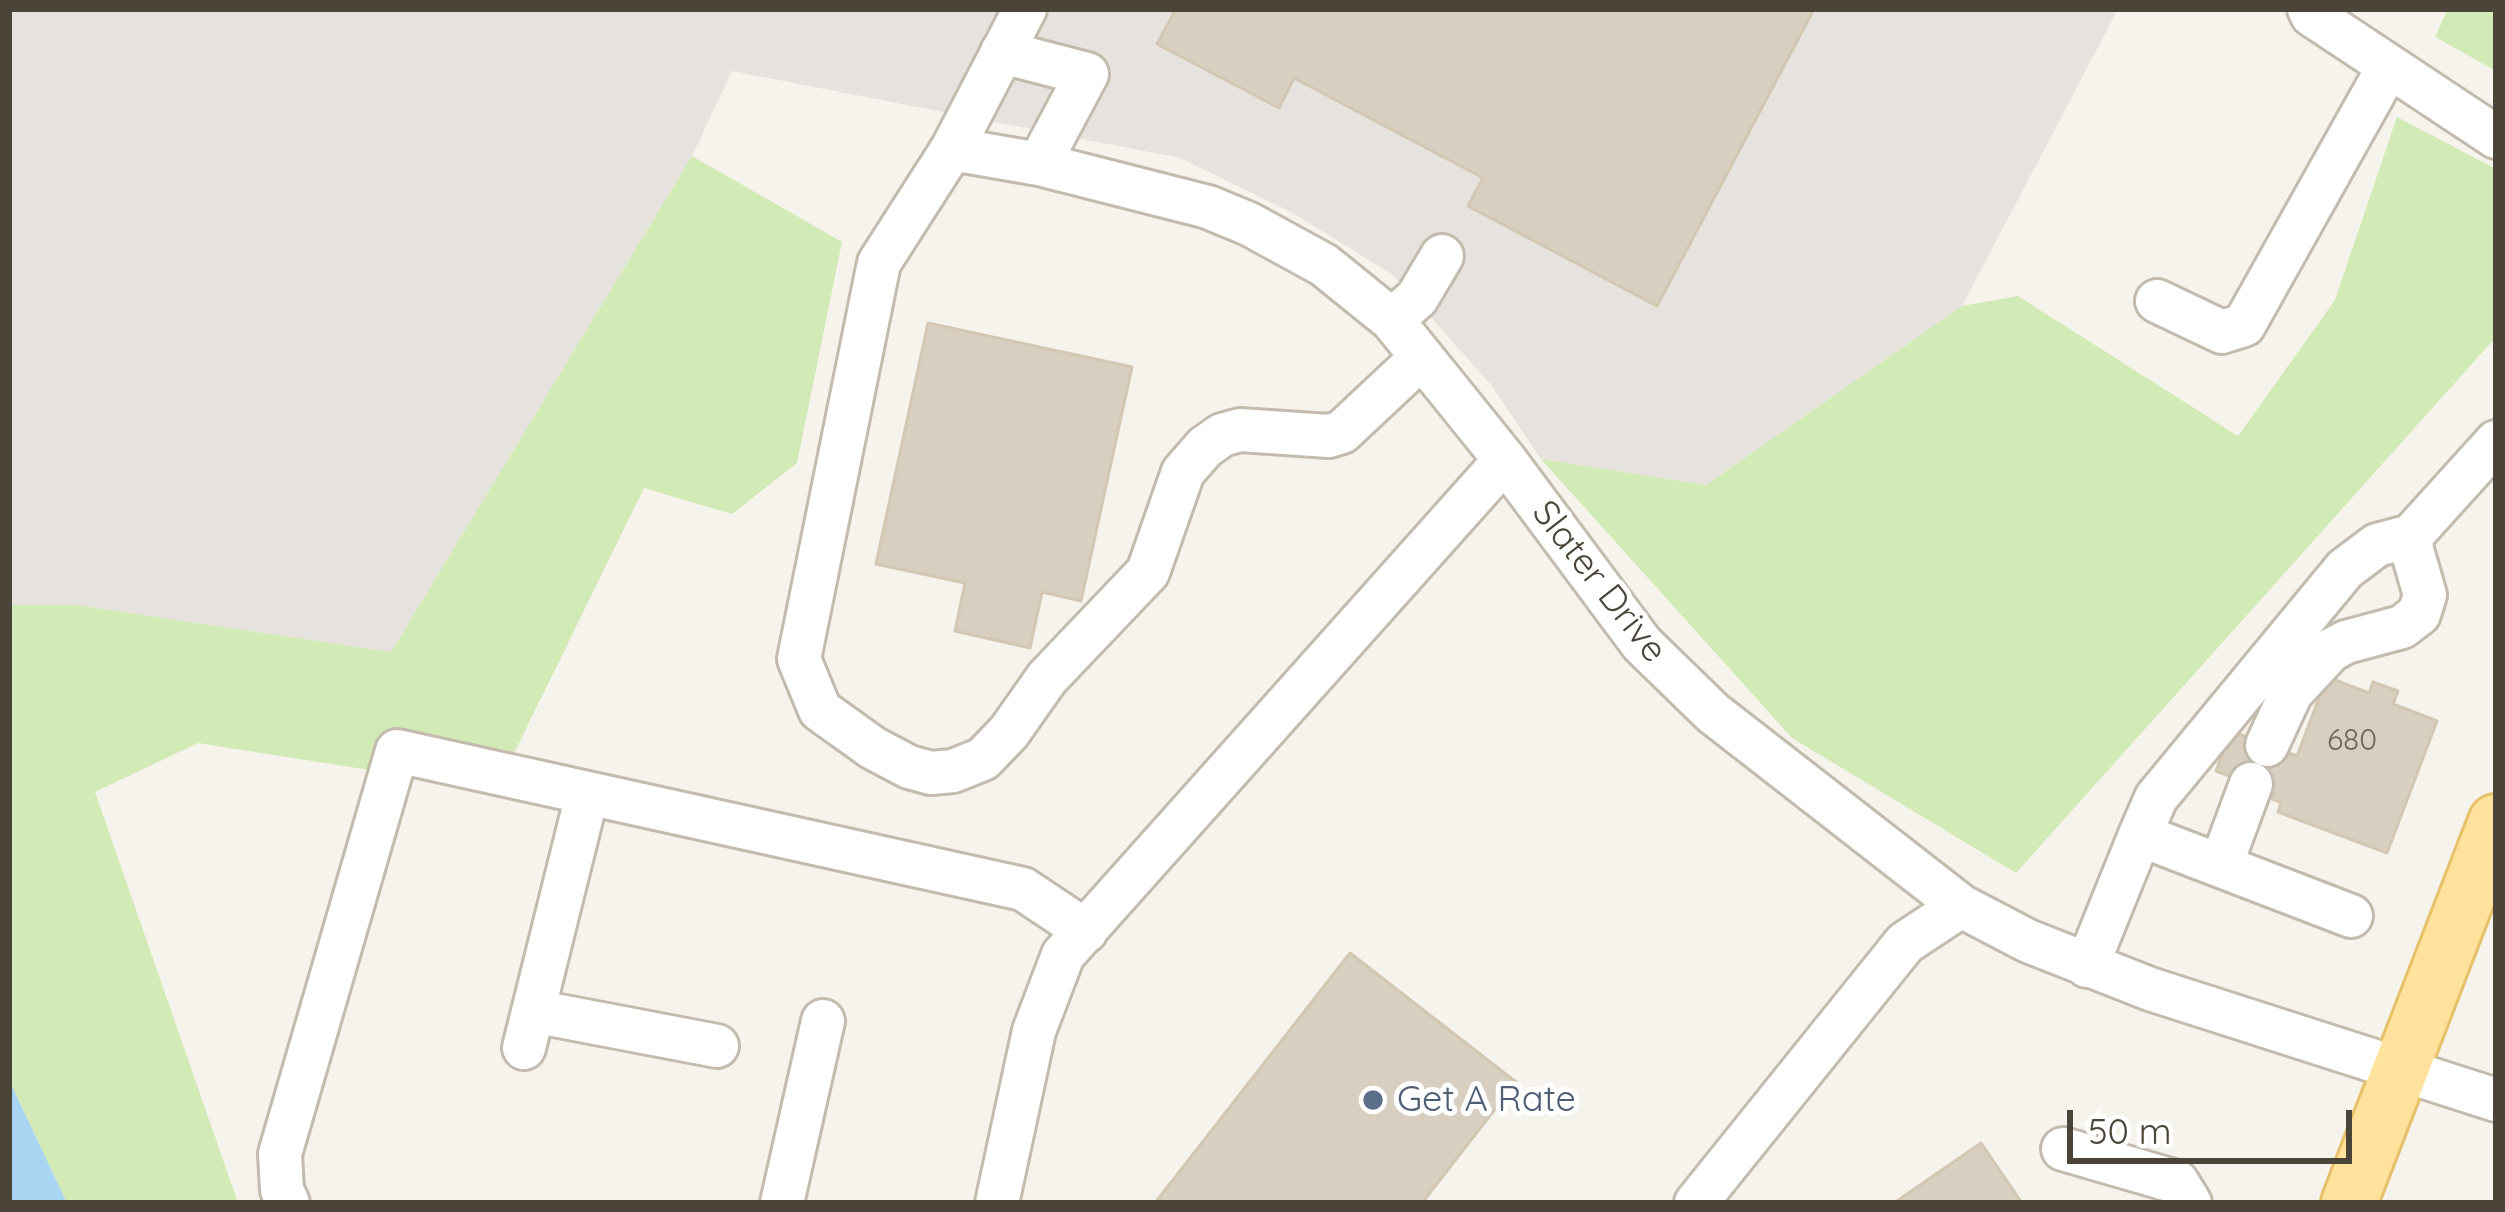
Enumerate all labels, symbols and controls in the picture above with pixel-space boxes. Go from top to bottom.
street label: Slater Drive [1523,493,1675,671]
house number: 680 [2327,723,2377,759]
place label: Get A Rate [1397,1078,1576,1122]
scale bar [2073,1086,2358,1160]
marker: Get A Rate [1360,1087,1386,1113]
text: 50 m [2088,1108,2172,1153]

